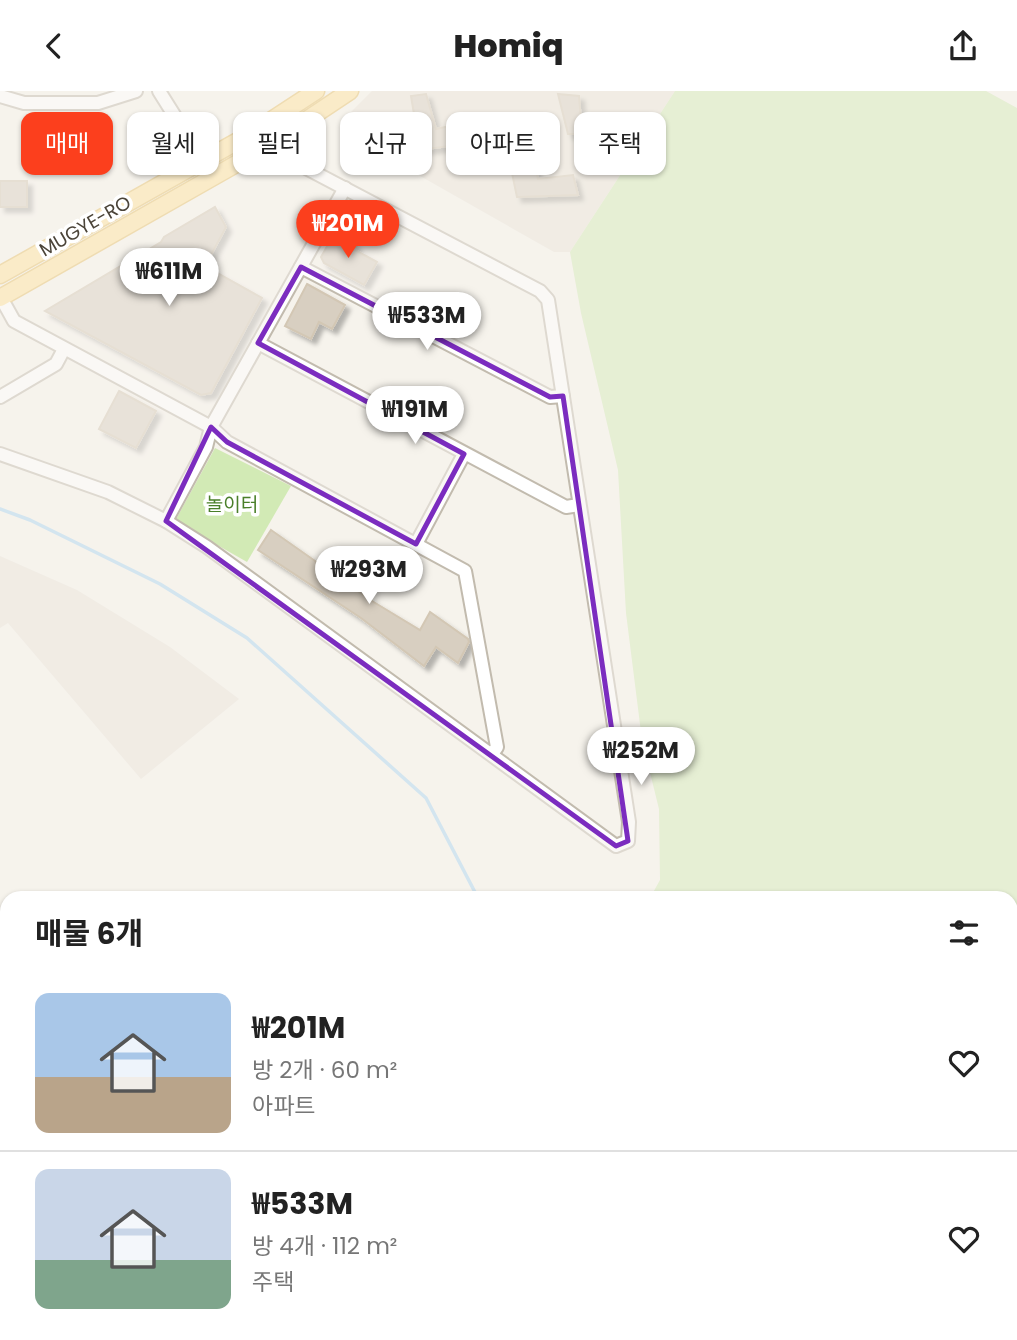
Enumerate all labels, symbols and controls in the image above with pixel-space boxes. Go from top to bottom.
text: Homiq [454,23,563,68]
icon: back [35,27,73,65]
icon: share [944,27,982,65]
chip: 매매 [21,112,113,175]
chip: 월세 [127,112,219,175]
chip: 필터 [233,112,326,175]
chip: 신규 [340,112,432,175]
chip: 아파트 [446,112,560,175]
chip: 주택 [574,112,666,175]
street label: MUGYE-RO [34,189,136,263]
pin: ₩201M [299,201,397,260]
text: ₩201M [312,207,384,239]
pin: ₩611M [120,249,218,308]
text: ₩611M [136,255,202,287]
pin: ₩533M [378,293,476,352]
text: ₩533M [388,299,466,331]
pin: ₩191M [366,387,464,446]
text: ₩191M [382,393,448,425]
park label: 놀이터 [206,491,258,518]
pin: ₩293M [320,547,418,606]
text: ₩293M [331,553,407,585]
pin: ₩252M [592,727,690,787]
text: ₩252M [603,734,679,766]
text: 매물 6개 [35,912,143,955]
icon: filters [945,914,983,952]
text: ₩201M [252,1006,345,1049]
icon: home [91,1021,175,1105]
icon: heart [945,1044,983,1082]
text: 방 2개 · 60 m² [252,1054,397,1086]
text: 아파트 [252,1090,315,1122]
text: ₩533M [252,1182,353,1225]
icon: home [91,1197,175,1281]
icon: heart [945,1220,983,1258]
text: 방 4개 · 112 m² [252,1230,397,1262]
text: 주택 [252,1266,294,1298]

